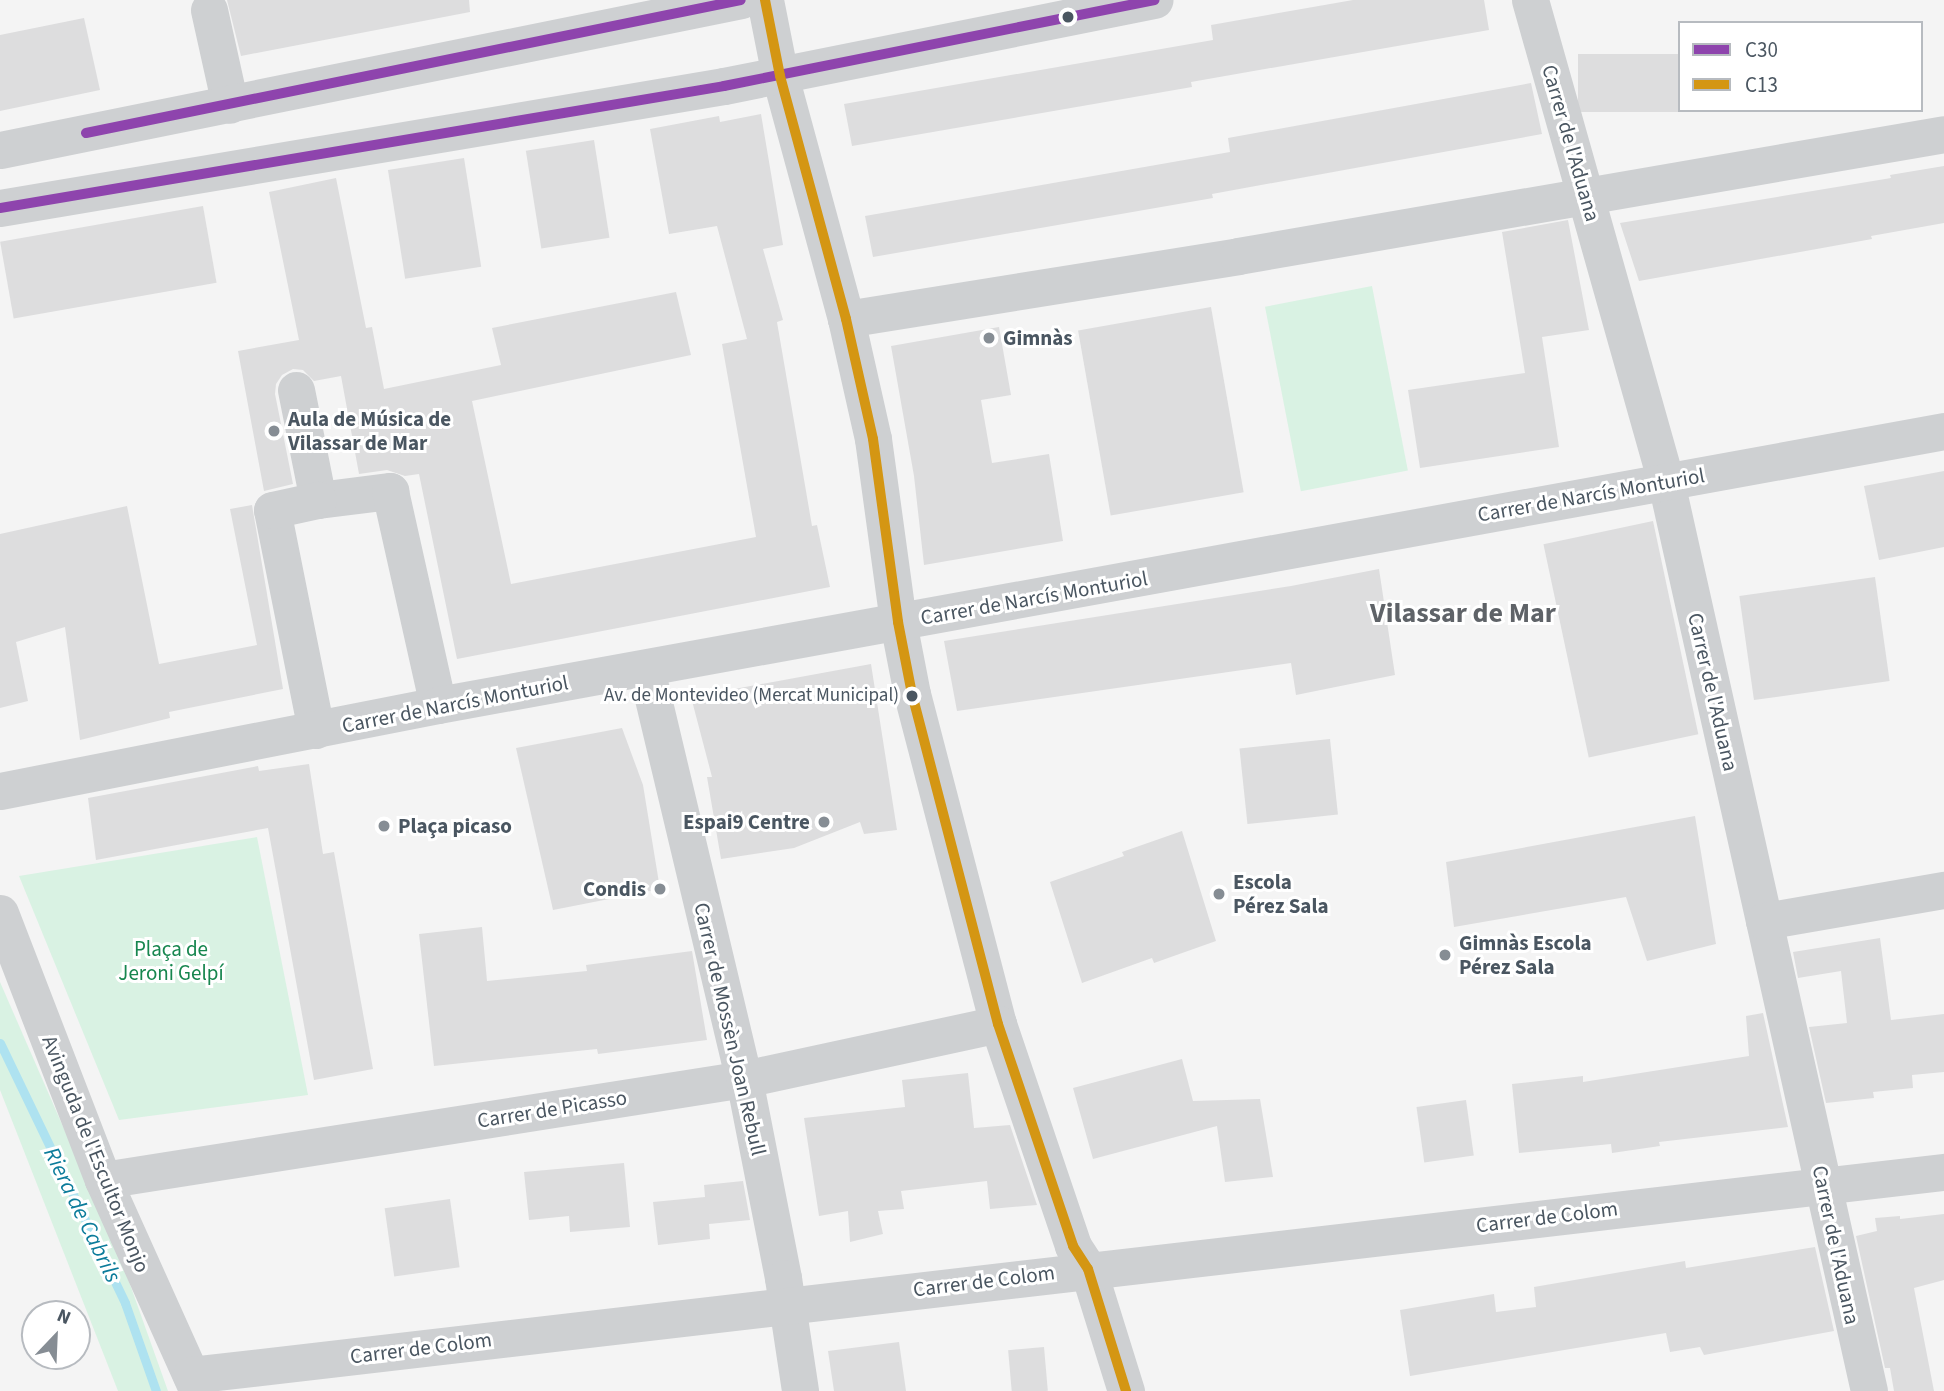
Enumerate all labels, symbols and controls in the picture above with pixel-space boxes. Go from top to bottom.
unlabelled marker [1061,10,1075,24]
legend [1678,21,1923,112]
text: C30 [1745,35,1778,65]
street label: Carrer de l'Aduana [1537,62,1605,224]
text: C13 [1745,70,1778,100]
place label: Gimnàs [1003,325,1073,351]
marker: Gimnàs [981,330,997,346]
place label: Aula de Música de Vilassar de Mar [288,406,451,456]
marker: Aula de Música de Vilassar de Mar [266,423,282,439]
street label: Carrer de Narcís Monturiol [1476,463,1706,527]
street label: Carrer de Narcís Monturiol [919,566,1149,630]
district label: Vilassar de Mar [1370,596,1556,630]
street label: Carrer de l'Aduana [1683,610,1743,774]
street label: Carrer de Narcís Monturiol [340,670,570,738]
place label: Av. de Montevideo (Mercat Municipal) [604,685,899,707]
marker: Av. de Montevideo (Mercat Municipal) [905,689,919,703]
place label: Espai9 Centre [683,809,810,835]
place label: Plaça picaso [398,813,512,839]
marker: Espai9 Centre [816,814,832,830]
marker: Plaça picaso [376,818,392,834]
place label: Escola Pérez Sala [1233,869,1329,919]
place label: Condis [583,876,646,902]
marker: Condis [652,881,668,897]
marker: Escola Pérez Sala [1211,886,1227,902]
street label: Carrer de Mossèn Joan Rebull [689,900,771,1158]
place label: Gimnàs Escola Pérez Sala [1459,930,1592,980]
park label: Plaça de Jeroni Gelpí [118,936,224,986]
marker: Gimnàs Escola Pérez Sala [1437,947,1453,963]
street label: Avinguda de l'Escultor Monjo [37,1032,155,1276]
street label: Carrer de Picasso [475,1085,629,1133]
water label: Riera de Cabrils [37,1143,127,1287]
street label: Carrer de l'Aduana [1807,1163,1865,1327]
street label: Carrer de Colom [1475,1196,1619,1238]
street label: Carrer de Colom [912,1260,1056,1302]
north arrow [21,1300,91,1370]
text: N [53,1302,75,1332]
street label: Carrer de Colom [349,1327,493,1369]

